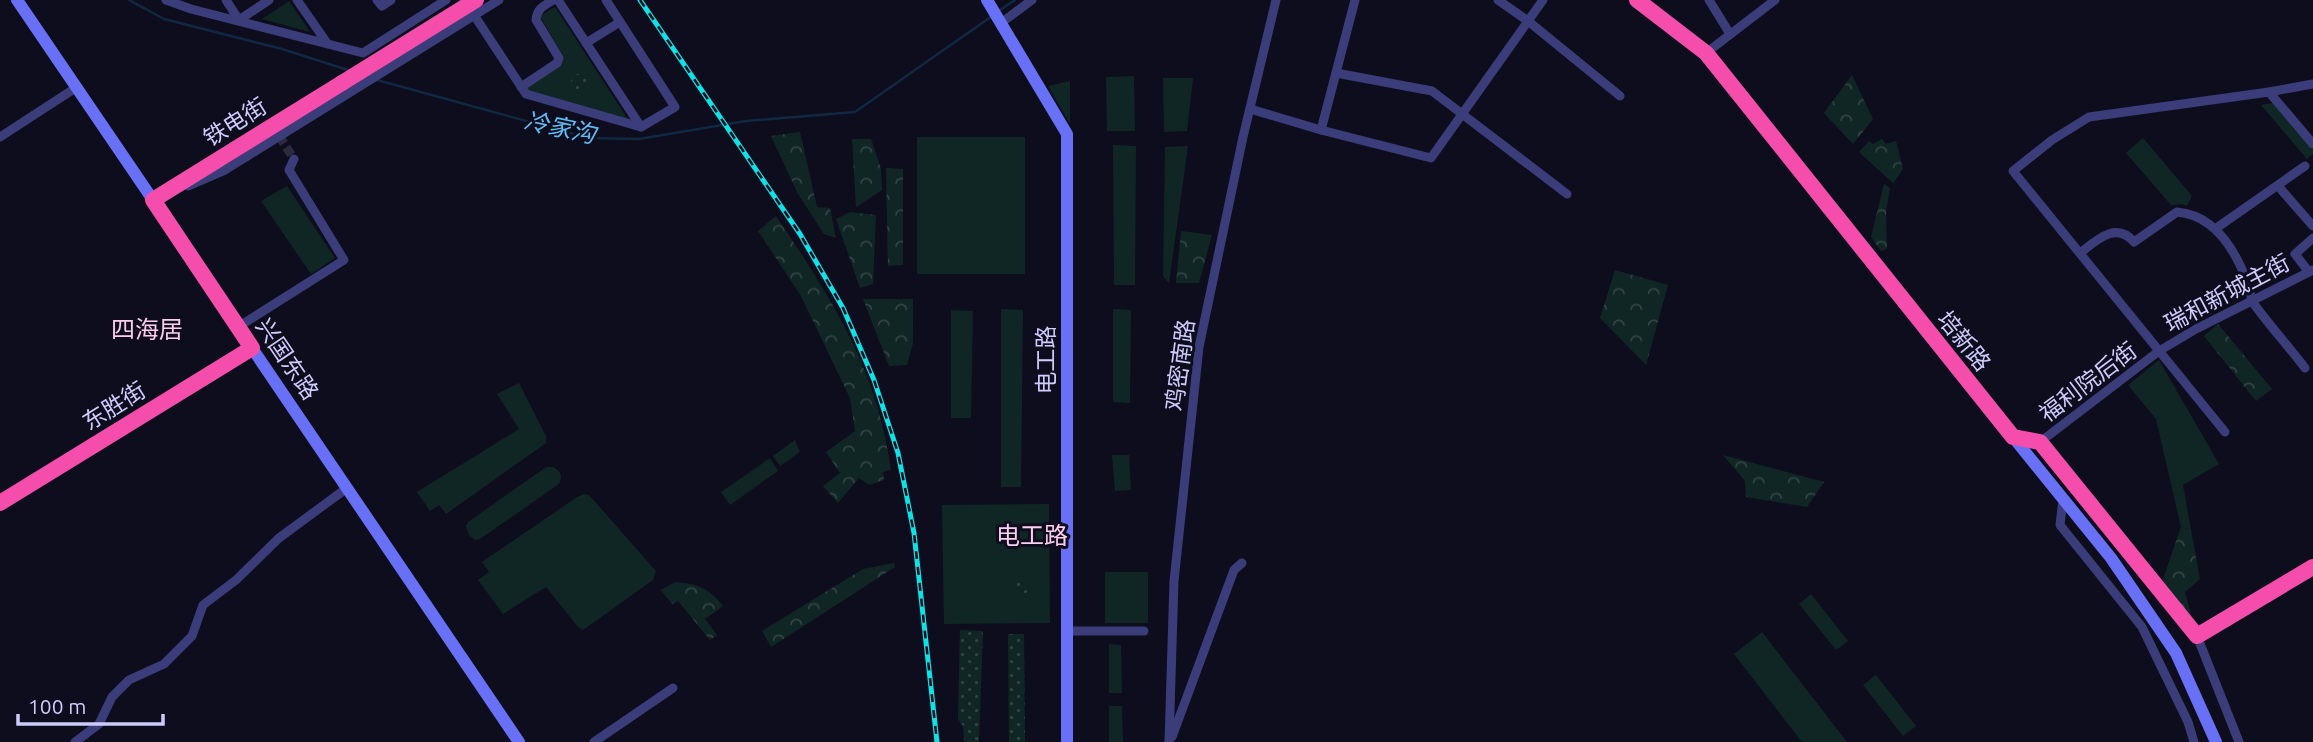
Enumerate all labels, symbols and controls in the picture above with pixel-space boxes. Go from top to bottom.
street label: 铁电街 [199,93,271,150]
water label: 冷家沟 [522,107,601,149]
street label: 瑞和新城主街 [2160,249,2294,336]
street label: 培新路 [1933,306,1996,375]
street label: 兴国东路 [251,314,324,404]
district label: 四海居 [111,316,183,343]
street label: 鸡密南路 [1161,318,1198,412]
street label: 电工路 [1033,326,1058,395]
street label: 福利院后街 [2034,337,2141,426]
street label: 东胜街 [78,377,150,434]
district label: 电工路 [996,522,1068,549]
scale bar [18,682,163,726]
text: 100 m [28,694,86,718]

